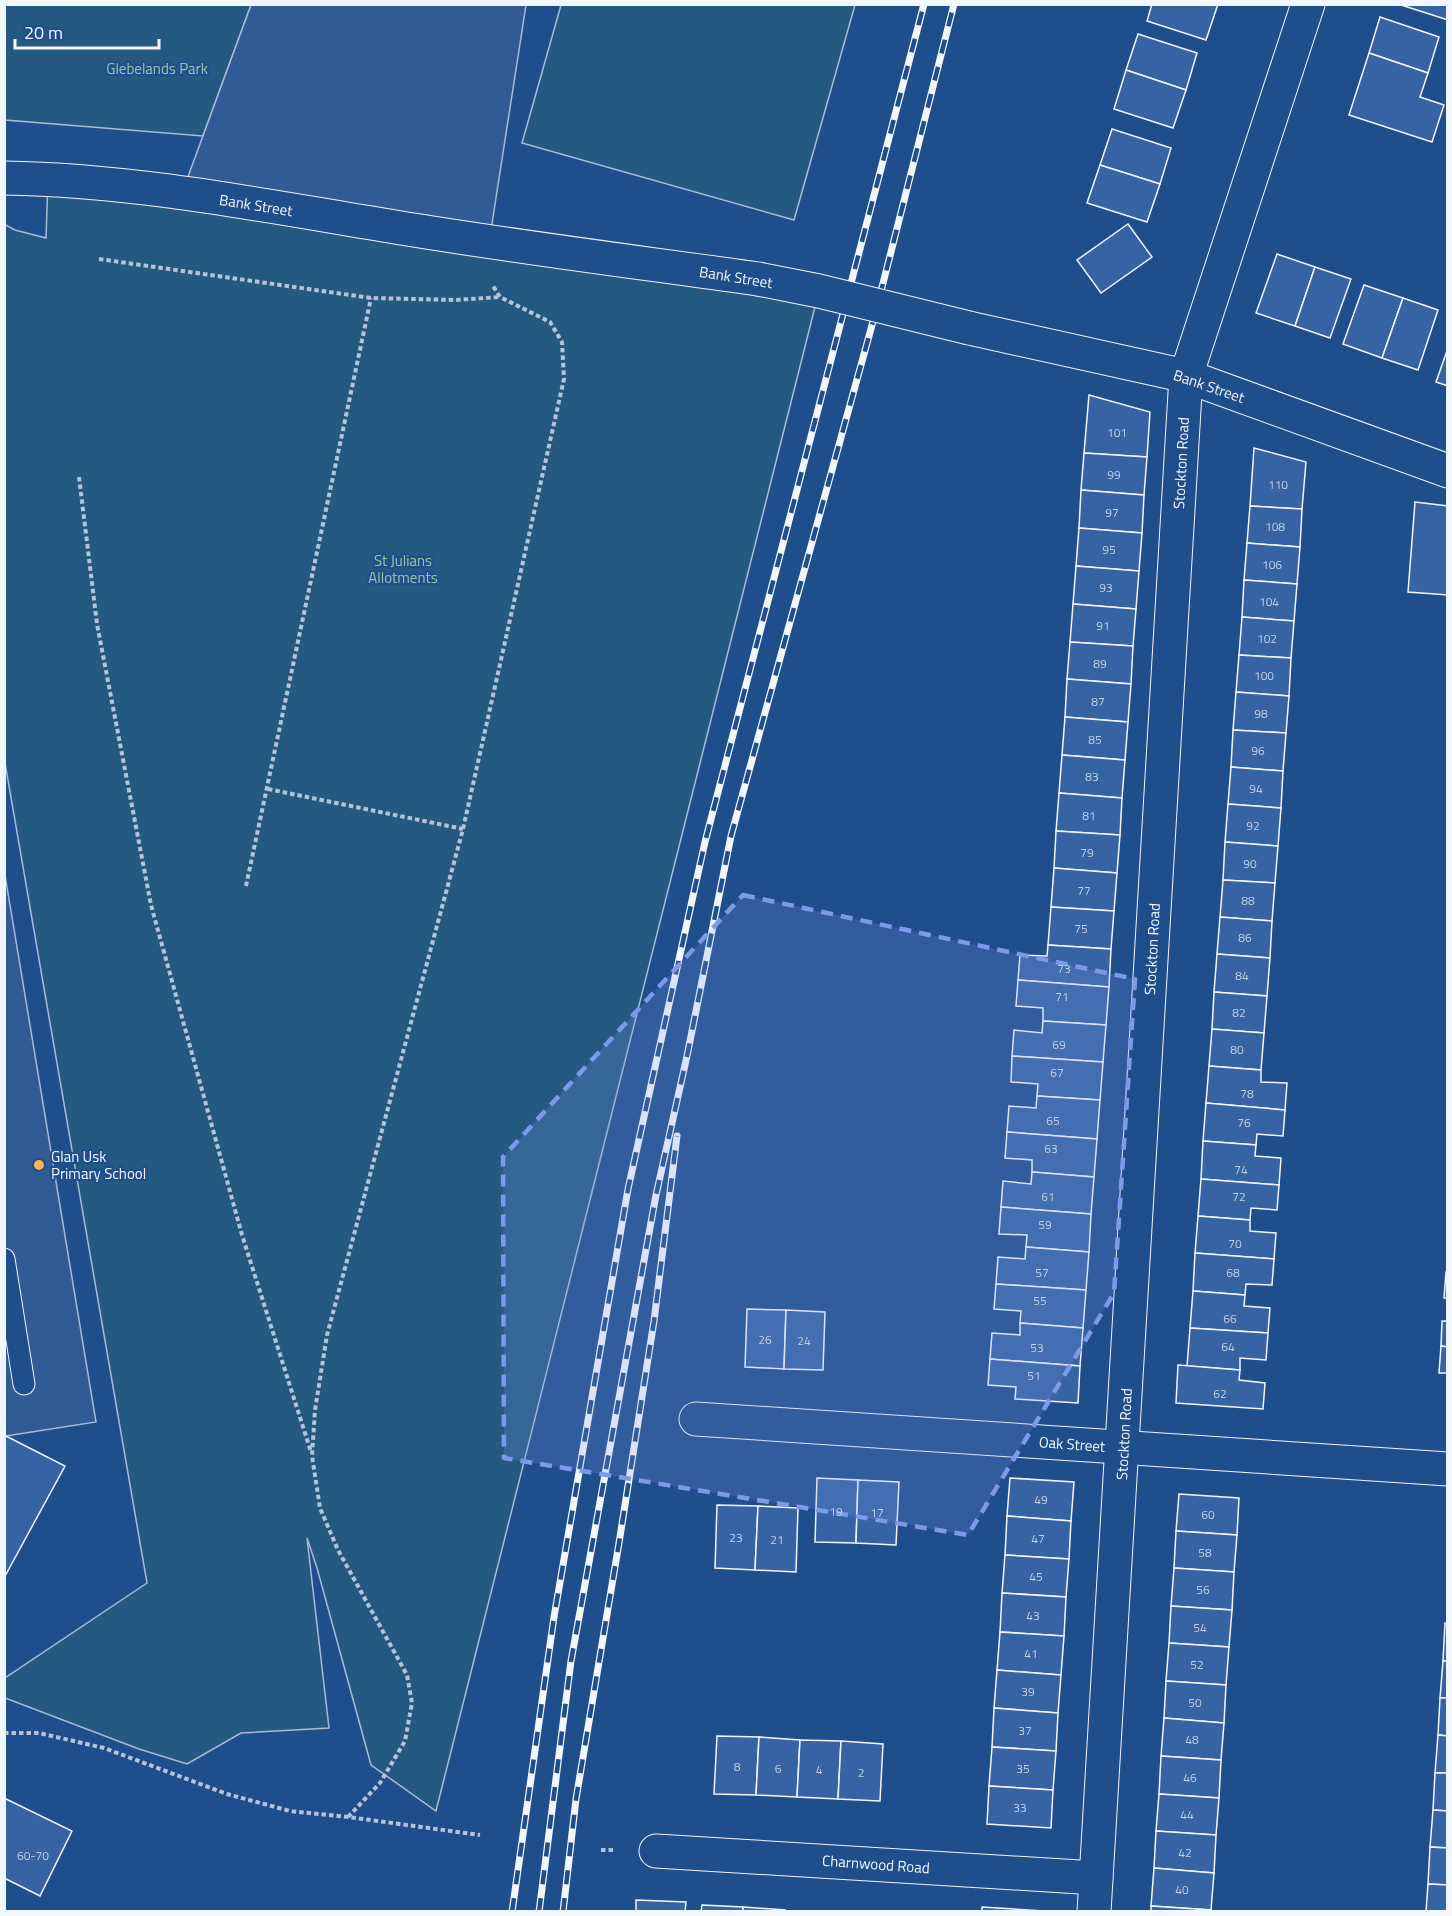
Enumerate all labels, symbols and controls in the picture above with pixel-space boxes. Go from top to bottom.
scale bar [15,12,159,50]
text: 20 m [24,19,63,46]
park label: Glebelands Park [106,57,208,80]
street label: Bank Street [218,188,295,222]
street label: Bank Street [698,260,775,294]
street label: Bank Street [1170,363,1248,409]
street label: Stockton Road [1167,417,1195,509]
house number: 101 [1107,423,1127,442]
house number: 99 [1107,465,1121,484]
house number: 110 [1268,475,1288,494]
house number: 97 [1105,503,1119,522]
house number: 108 [1265,517,1285,536]
house number: 95 [1102,540,1116,559]
park label: St Julians Allotments [368,549,438,589]
house number: 106 [1262,555,1282,574]
house number: 93 [1099,578,1113,597]
house number: 104 [1259,592,1279,611]
house number: 91 [1096,616,1110,635]
house number: 102 [1257,629,1277,648]
house number: 89 [1093,654,1107,673]
house number: 100 [1254,666,1274,685]
house number: 87 [1091,692,1105,711]
house number: 98 [1254,704,1268,723]
house number: 85 [1088,730,1102,749]
house number: 96 [1251,741,1265,760]
house number: 83 [1085,767,1099,786]
house number: 94 [1249,779,1263,798]
house number: 81 [1082,806,1096,825]
house number: 92 [1246,816,1260,835]
house number: 79 [1080,843,1094,862]
house number: 90 [1243,854,1257,873]
house number: 77 [1077,881,1091,900]
house number: 88 [1241,891,1255,910]
street label: Stockton Road [1138,903,1166,995]
house number: 75 [1074,919,1088,938]
house number: 86 [1238,928,1252,947]
house number: 73 [1057,959,1071,978]
house number: 84 [1235,966,1249,985]
house number: 71 [1055,987,1069,1006]
house number: 82 [1232,1003,1246,1022]
house number: 69 [1052,1035,1066,1054]
house number: 80 [1230,1040,1244,1059]
house number: 67 [1050,1063,1064,1082]
house number: 78 [1240,1084,1254,1103]
house number: 65 [1046,1111,1060,1130]
house number: 76 [1237,1113,1251,1132]
house number: 63 [1044,1139,1058,1158]
place label: Glan Usk Primary School [51,1145,146,1185]
marker: Glan Usk Primary School [32,1158,46,1172]
house number: 74 [1234,1160,1248,1179]
house number: 61 [1041,1187,1055,1206]
house number: 72 [1232,1187,1246,1206]
house number: 59 [1038,1215,1052,1234]
house number: 70 [1228,1234,1242,1253]
house number: 57 [1035,1263,1049,1282]
house number: 68 [1226,1263,1240,1282]
house number: 55 [1033,1291,1047,1310]
house number: 66 [1223,1309,1237,1328]
house number: 26 [758,1330,772,1349]
house number: 24 [797,1331,811,1350]
house number: 64 [1221,1337,1235,1356]
house number: 53 [1030,1338,1044,1357]
house number: 51 [1027,1366,1041,1385]
house number: 62 [1213,1384,1227,1403]
street label: Stockton Road [1110,1388,1138,1480]
street label: Oak Street [1038,1430,1107,1458]
house number: 49 [1034,1490,1048,1509]
house number: 19 [829,1502,843,1521]
house number: 17 [870,1503,884,1522]
house number: 60 [1201,1505,1215,1524]
house number: 23 [729,1528,743,1547]
house number: 47 [1031,1529,1045,1548]
house number: 21 [770,1530,784,1549]
house number: 58 [1198,1543,1212,1562]
house number: 45 [1029,1567,1043,1586]
house number: 56 [1196,1580,1210,1599]
house number: 43 [1026,1606,1040,1625]
house number: 54 [1193,1618,1207,1637]
house number: 41 [1024,1644,1038,1663]
house number: 52 [1190,1655,1204,1674]
house number: 39 [1021,1682,1035,1701]
house number: 50 [1188,1693,1202,1712]
house number: 37 [1018,1721,1032,1740]
house number: 48 [1185,1730,1199,1749]
house number: 8 [734,1757,741,1776]
house number: 6 [775,1759,782,1778]
house number: 35 [1016,1759,1030,1778]
house number: 4 [816,1760,823,1779]
house number: 2 [858,1763,864,1782]
house number: 46 [1183,1768,1197,1787]
house number: 33 [1013,1798,1027,1817]
house number: 44 [1180,1805,1194,1824]
house number: 42 [1178,1843,1192,1862]
house number: 60-70 [17,1846,49,1865]
street label: Charnwood Road [821,1849,931,1879]
house number: 40 [1175,1880,1189,1899]

